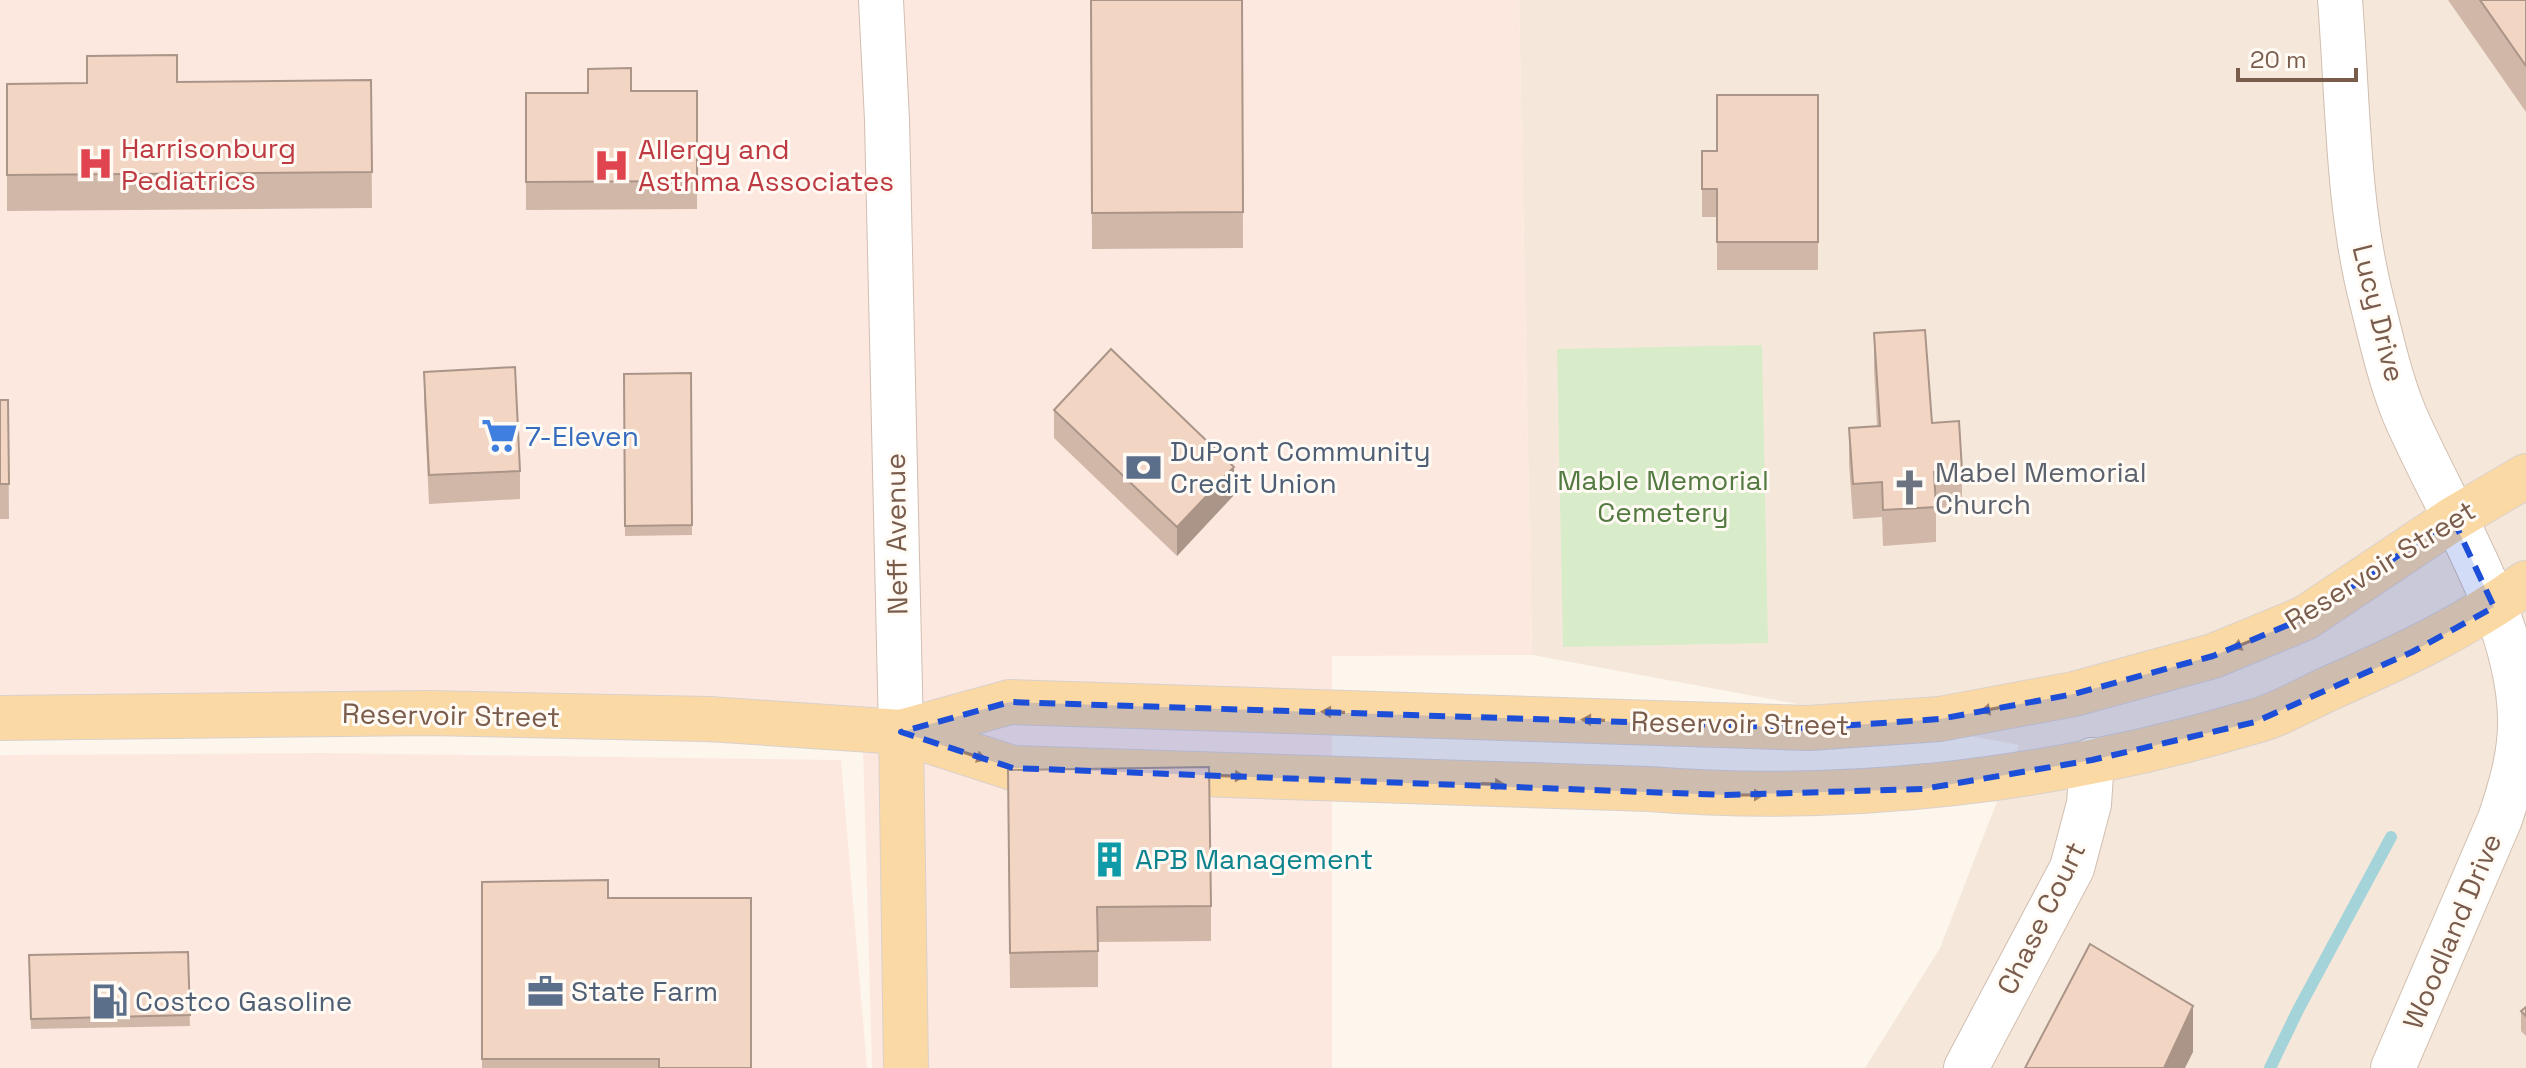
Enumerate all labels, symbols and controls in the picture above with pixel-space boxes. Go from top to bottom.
scale bar [2238,32,2356,82]
text: 20 m [2250,44,2307,75]
place label: Harrisonburg Pediatrics [121,130,296,198]
place label: Allergy and Asthma Associates [638,131,894,199]
hospital icon: Harrisonburg Pediatrics [76,145,114,183]
hospital icon: Allergy and Asthma Associates [593,146,631,184]
street label: Lucy Drive [2345,240,2413,386]
supermarket icon: 7-Eleven [480,417,518,455]
place label: 7-Eleven [525,418,639,454]
place label: DuPont Community Credit Union [1170,433,1431,501]
bank icon: DuPont Community Credit Union [1125,448,1163,486]
street label: Neff Avenue [877,453,915,615]
place label: Mabel Memorial Church [1935,454,2147,522]
park label: Mable Memorial Cemetery [1557,462,1769,530]
church icon: Mabel Memorial Church [1890,469,1928,507]
street label: Reservoir Street [2278,492,2482,638]
one-way arrow [2231,637,2255,650]
street label: Reservoir Street [342,695,560,735]
street label: Reservoir Street [1631,703,1849,743]
one-way arrow [1979,704,2004,716]
one-way arrow [1320,706,1345,719]
one-way arrow [1580,714,1605,727]
one-way arrow [963,750,987,762]
one-way arrow [1221,769,1246,782]
one-way arrow [1481,778,1506,791]
one-way arrow [1740,789,1765,801]
street label: Woodland Drive [2395,828,2509,1034]
street label: Chase Court [1989,836,2093,1000]
building icon: APB Management [1090,840,1128,878]
place label: APB Management [1135,841,1373,877]
office icon: State Farm [526,972,564,1010]
place label: State Farm [571,973,718,1009]
fuel station icon: Costco Gasoline [90,982,128,1020]
place label: Costco Gasoline [135,983,352,1019]

